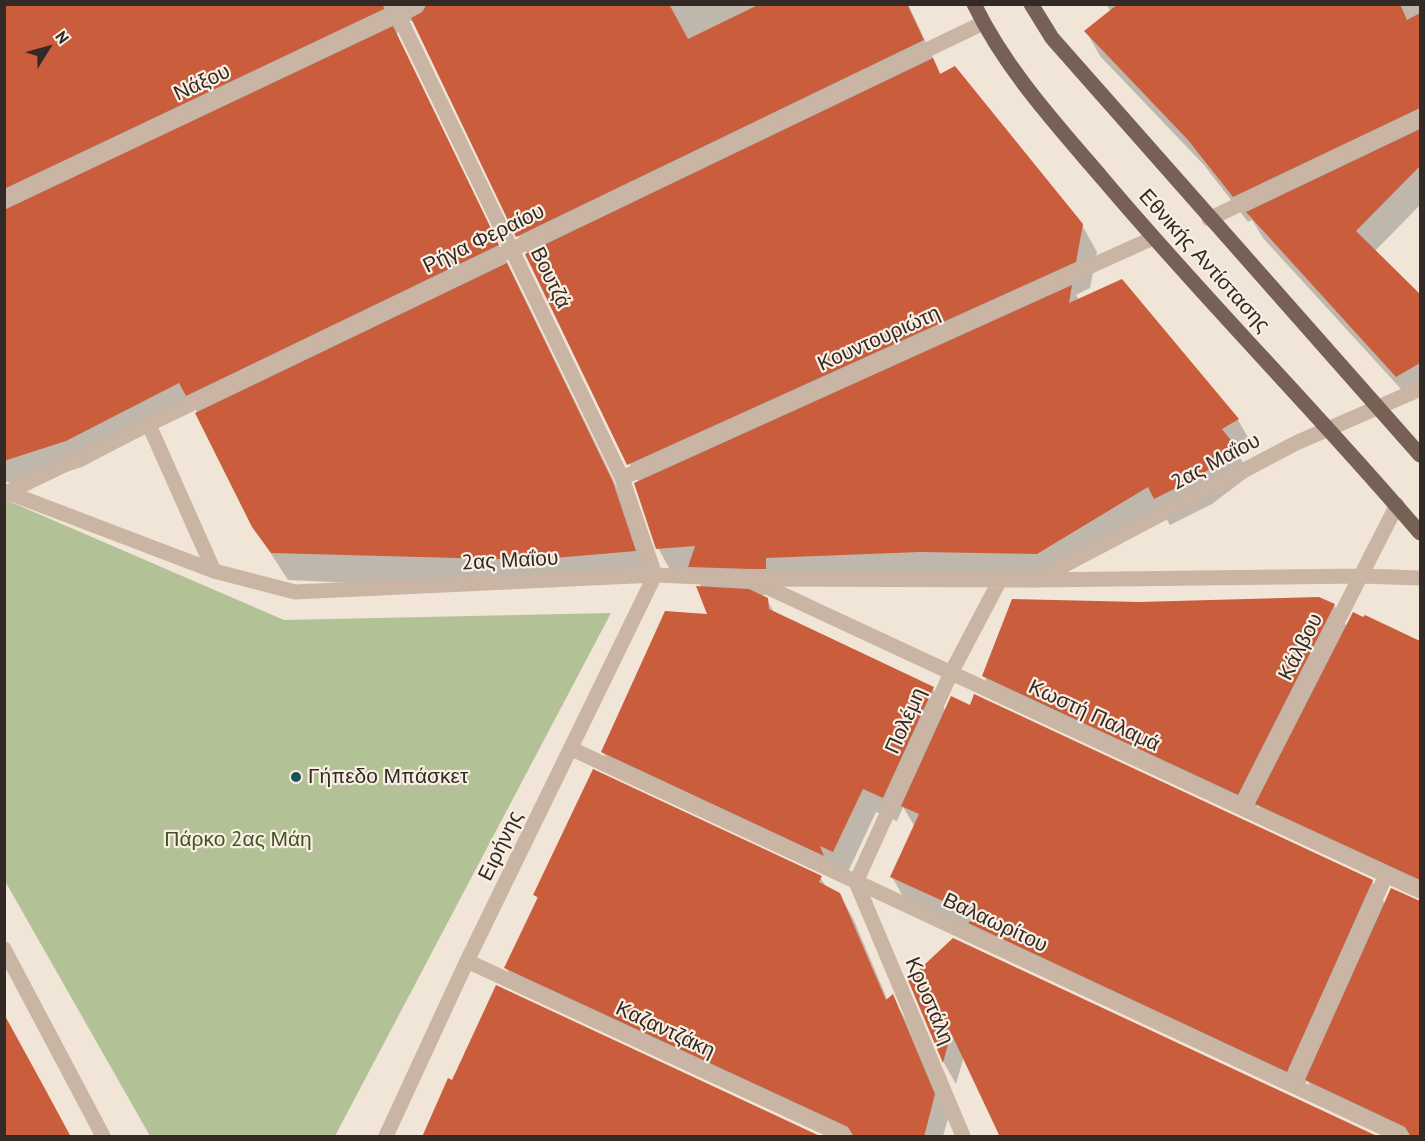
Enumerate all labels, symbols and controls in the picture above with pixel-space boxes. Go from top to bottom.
north arrow [18,18,78,78]
text: N [51,27,74,47]
street label: Νάξου [170,59,234,107]
street label: Εθνικής Αντίστασης [1133,184,1275,338]
street label: Ρήγα Φεραίου [419,199,549,279]
street label: Βουτζά [524,243,576,313]
street label: Κουντουριώτη [814,301,944,377]
street label: 2ας Μαΐου [1167,428,1265,496]
street label: 2ας Μαΐου [461,546,559,576]
street label: Κάλβου [1274,609,1328,685]
street label: Κωστή Παλαμά [1024,675,1164,757]
street label: Πολέμη [880,684,932,758]
place label: Γήπεδο Μπάσκετ [308,764,468,790]
marker: Γήπεδο Μπάσκετ [289,770,303,784]
street label: Ειρήνης [473,807,529,885]
park label: Πάρκο 2ας Μάη [164,827,312,853]
street label: Βαλαωρίτου [939,888,1051,958]
street label: Κρυστάλη [899,953,959,1049]
street label: Καζαντζάκη [611,996,719,1064]

